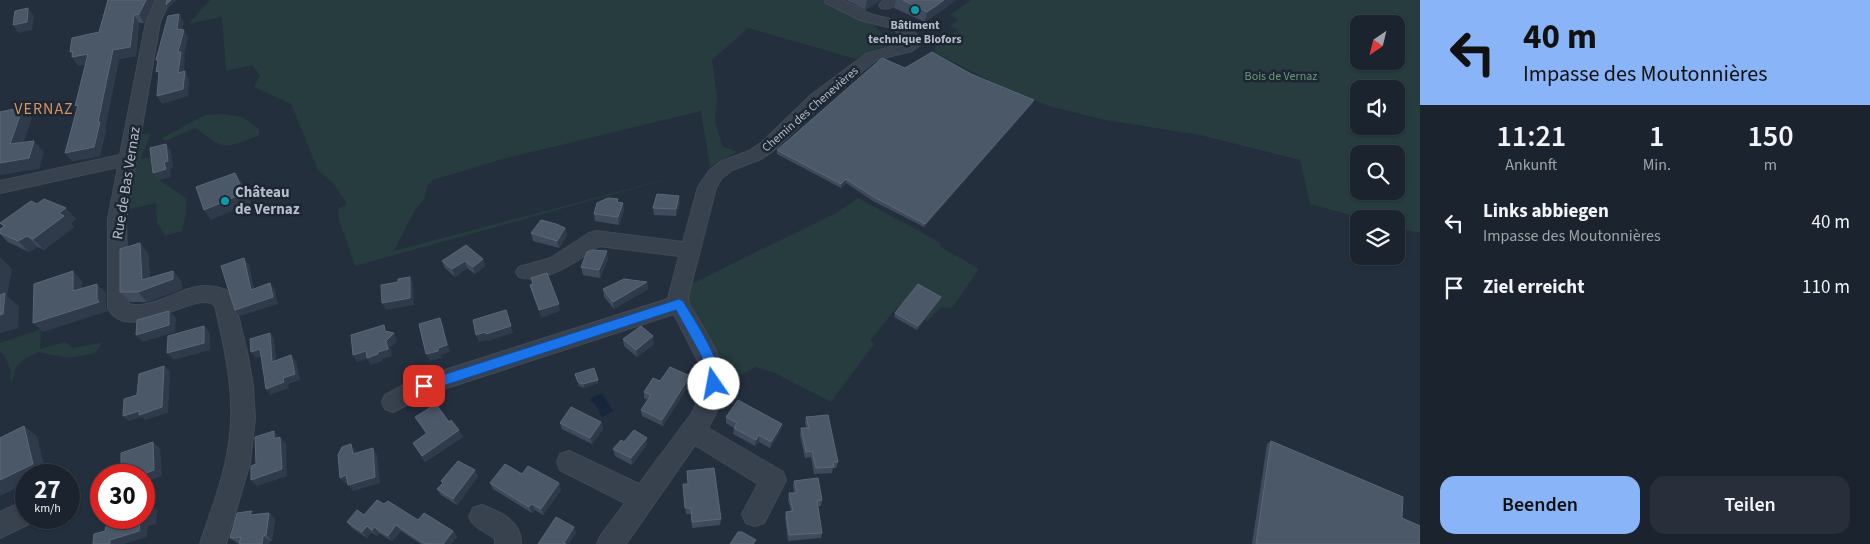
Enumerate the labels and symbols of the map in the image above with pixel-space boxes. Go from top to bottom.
marker: Bâtiment technique Biofors [909,4,921,16]
north arrow [1350,15,1405,70]
place label: Bâtiment technique Biofors [868,17,962,48]
street label: Chemin des Chenevières [758,63,862,156]
park label: Bois de Vernaz [1245,68,1317,85]
district label: VERNAZ [14,98,74,120]
street label: Rue de Bas Vernaz [107,125,146,241]
place label: Château de Vernaz [235,182,300,220]
marker: Château de Vernaz [219,195,231,207]
position arrow [687,357,739,409]
pin [403,365,445,407]
speed limit sign: 30 [90,464,155,529]

